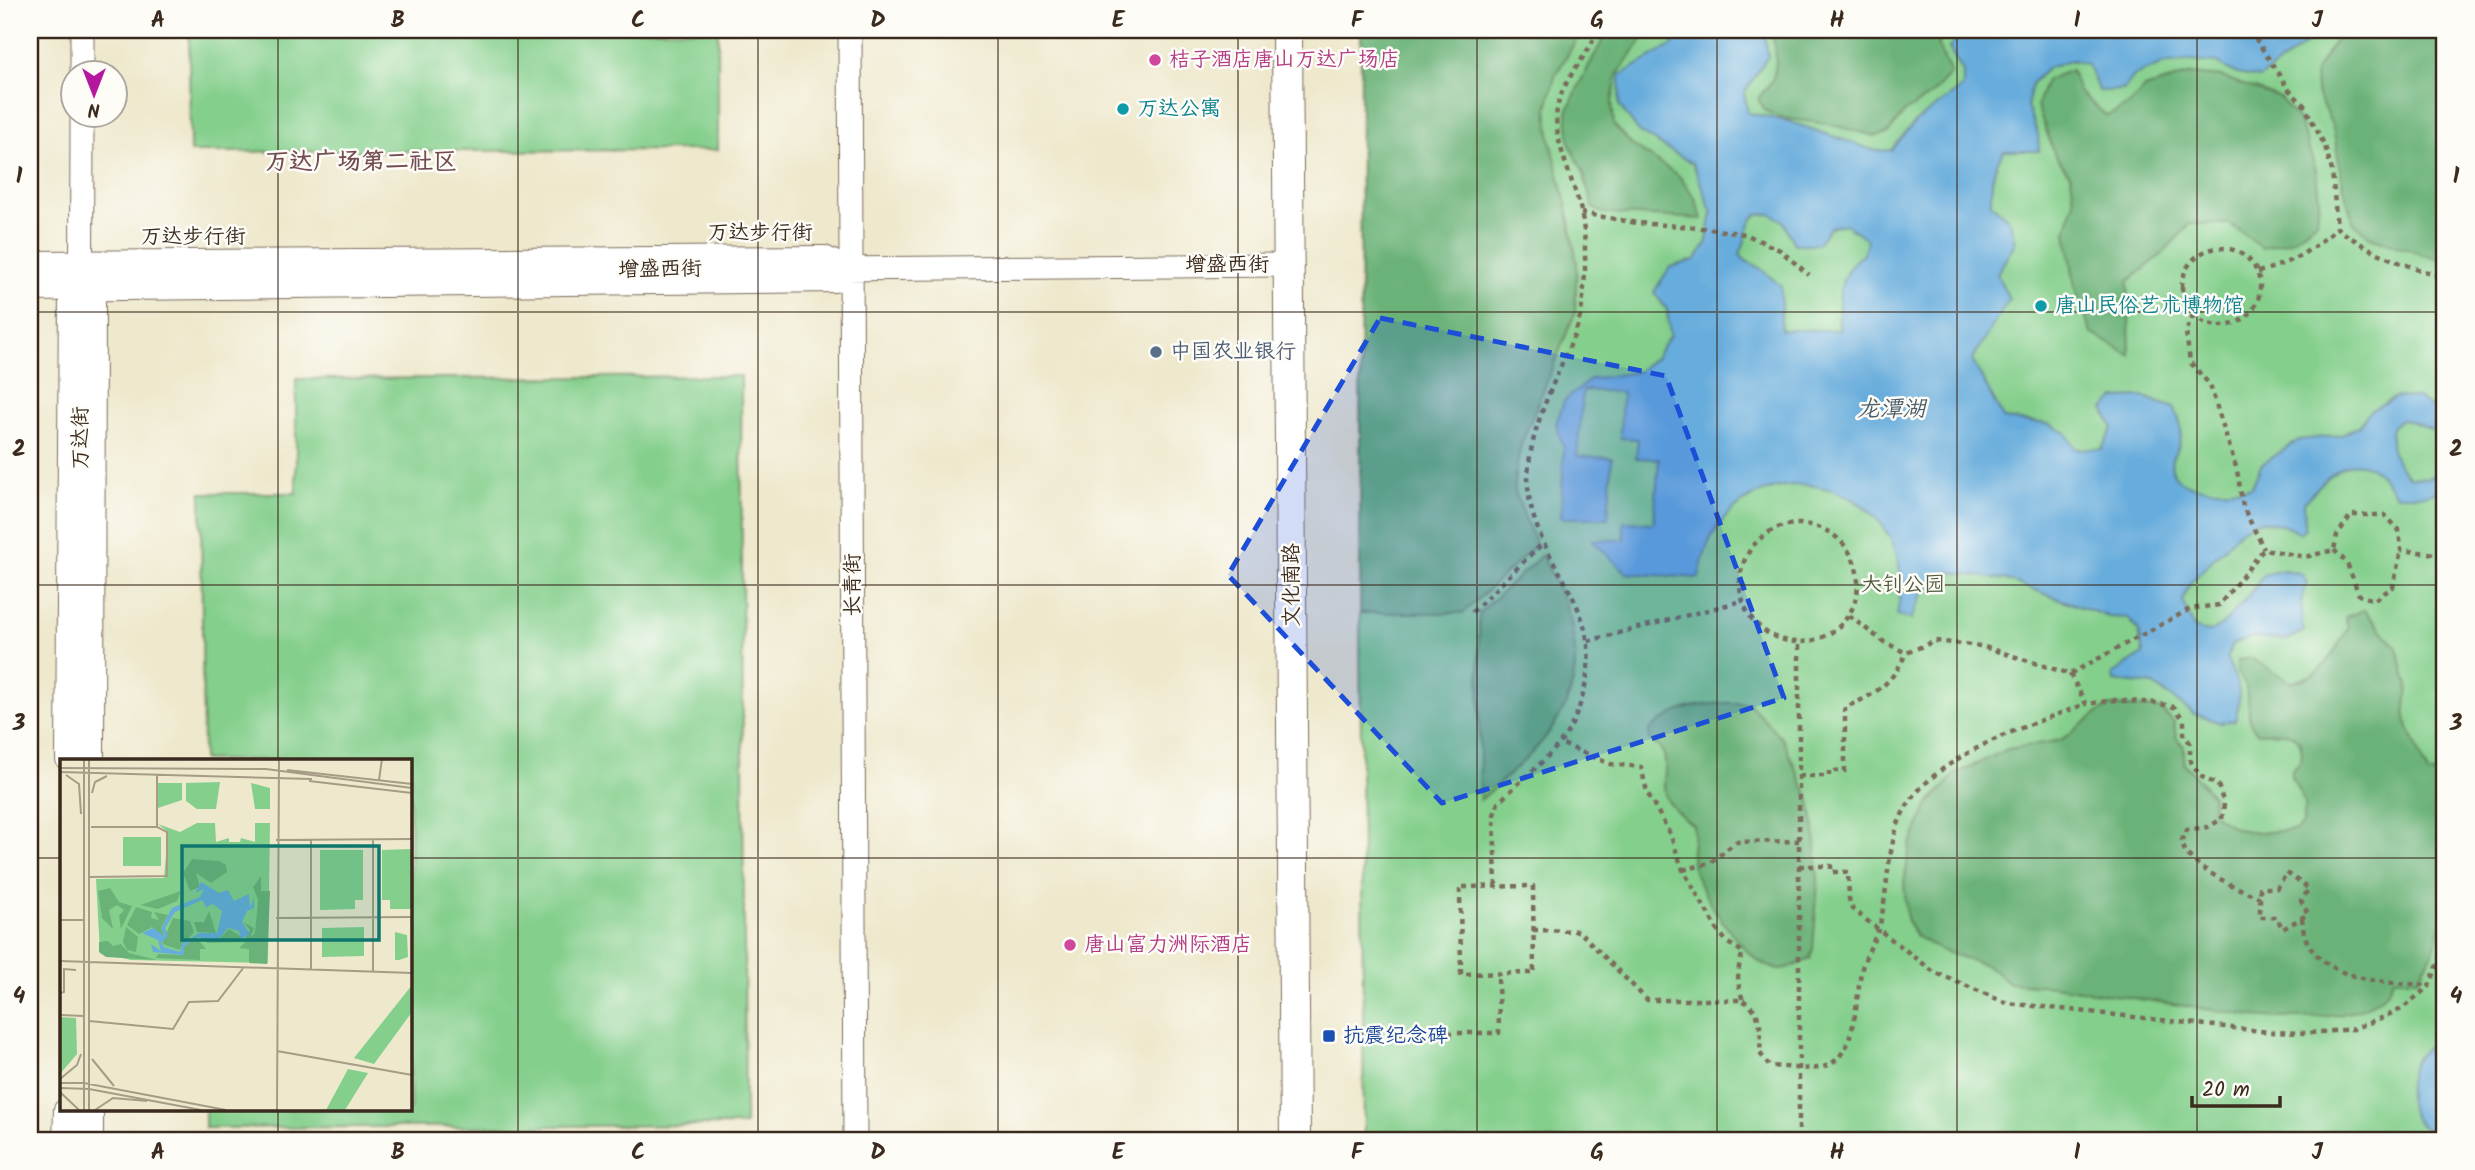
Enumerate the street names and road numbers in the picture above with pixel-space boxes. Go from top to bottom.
street label: 万达步行街 [708,217,813,250]
street label: 万达步行街 [141,221,246,254]
street label: 增盛西街 [1185,249,1269,282]
street label: 增盛西街 [618,253,702,287]
street label: 万达街 [65,407,98,470]
street label: 文化南路 [1276,543,1309,627]
street label: 长青街 [837,554,870,617]

